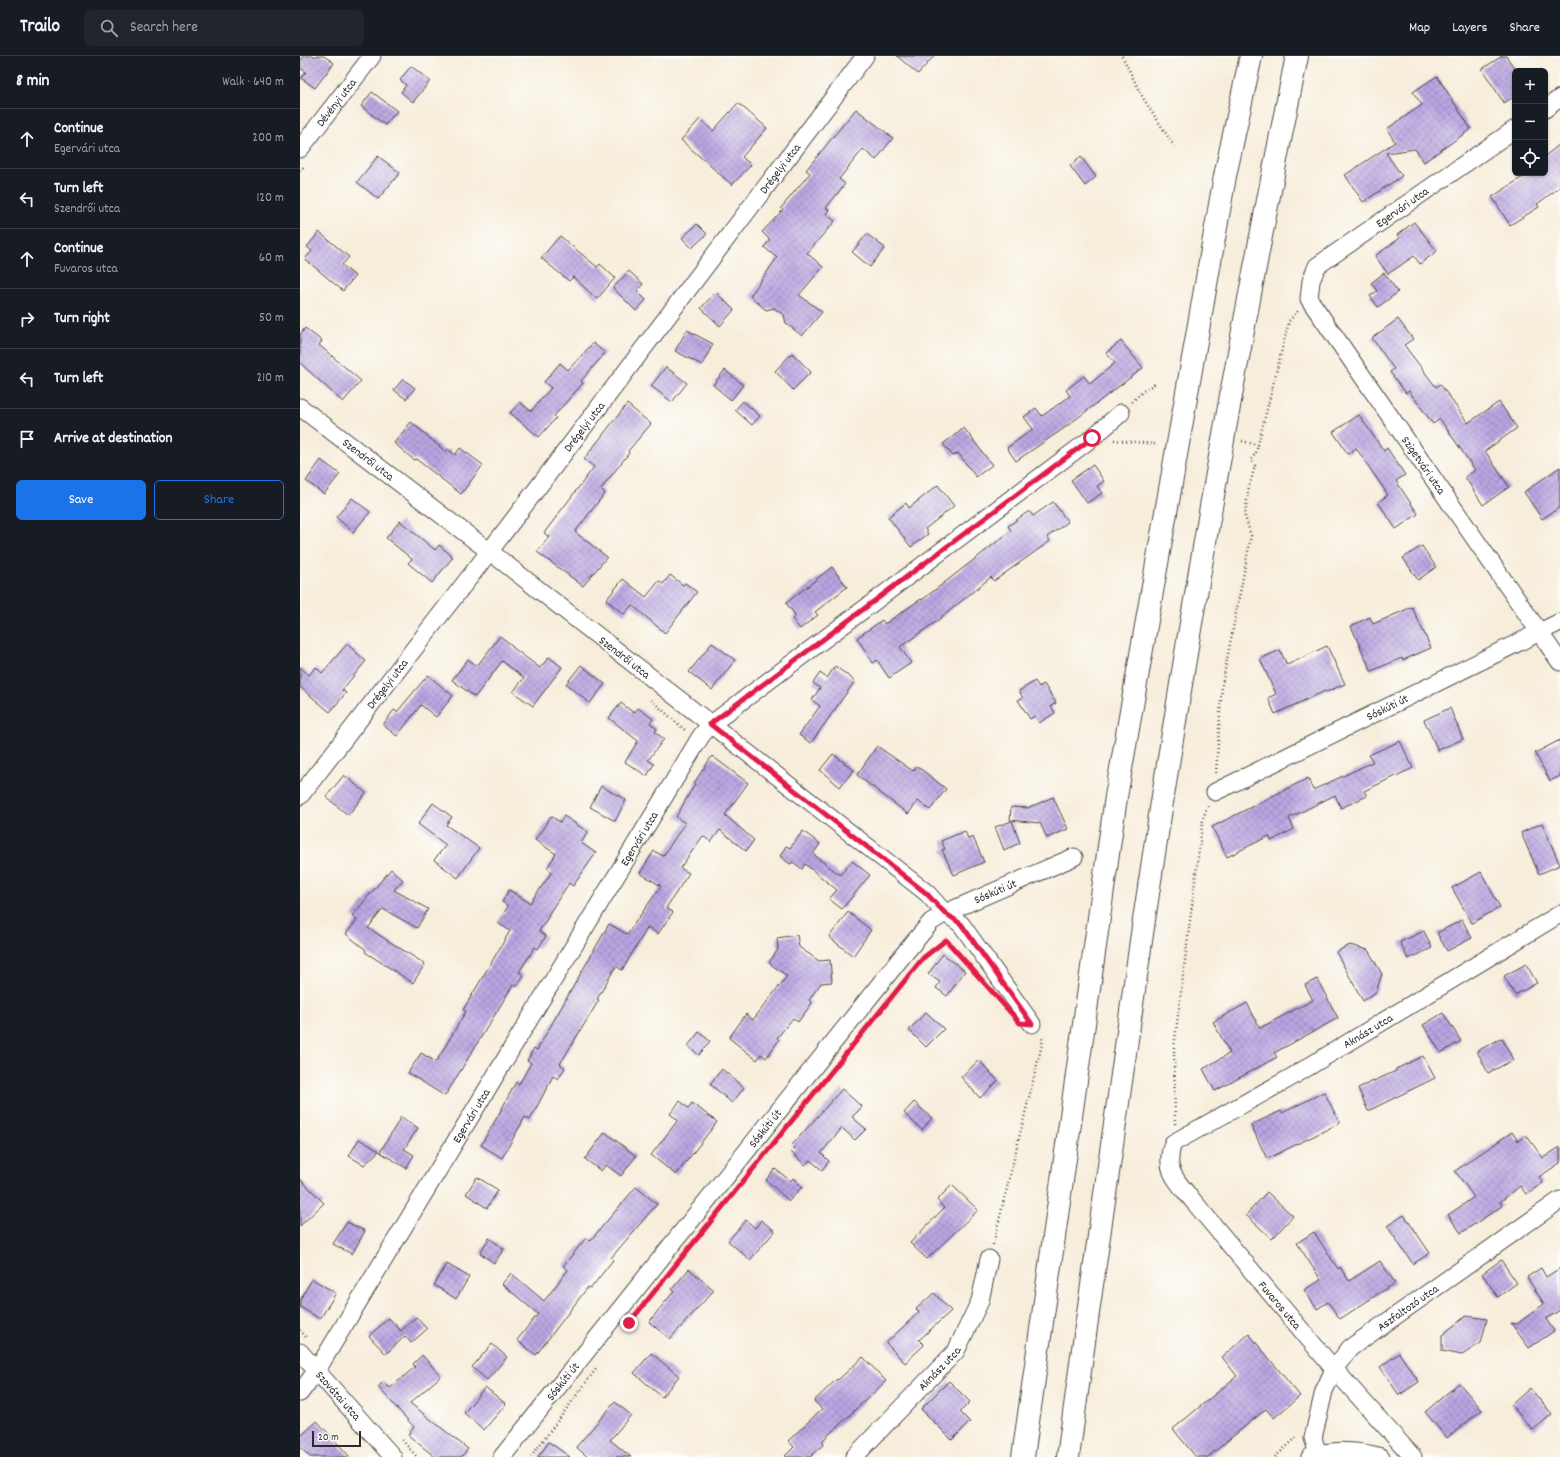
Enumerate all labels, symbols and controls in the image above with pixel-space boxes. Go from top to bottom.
search box [84,10,364,46]
text: Trailo [20,14,60,41]
icon: search [98,17,120,39]
text: Search here [130,17,198,39]
text: Map [1409,18,1430,38]
text: Layers [1452,18,1487,38]
text: Share [1509,18,1540,38]
map controls [1512,68,1548,176]
button: + [1512,68,1548,104]
text: 8 min [16,70,49,94]
text: Walk · 640 m [222,73,284,92]
street label: Dévényi utca [313,75,362,131]
button: − [1512,104,1548,140]
text: Continue [54,118,103,140]
icon: ahead [16,128,38,150]
text: 200 m [252,129,284,148]
text: Egervári utca [54,140,120,159]
street label: Drégelyi utca [756,140,806,198]
button: locate [1512,140,1548,176]
text: Turn left [54,178,103,200]
street label: Egervári utca [1373,184,1433,233]
icon: left [16,188,38,210]
text: 120 m [256,189,284,208]
text: Szendrői utca [54,200,120,219]
text: Continue [54,238,103,260]
icon: ahead [16,248,38,270]
text: 60 m [259,249,284,268]
text: Fuvaros utca [54,260,118,279]
icon: right [16,308,38,330]
text: Turn right [54,308,110,330]
text: 50 m [259,309,284,328]
icon: left [16,368,38,390]
text: Turn left [54,368,103,390]
text: 210 m [256,369,284,388]
street label: Drégelyi utca [561,399,610,456]
icon: arrive [16,428,38,450]
text: Arrive at destination [54,428,172,450]
route start [1083,429,1101,447]
street label: Szigetvári utca [1396,433,1449,499]
street label: Szendrői utca [338,435,397,486]
button: Save [16,480,146,520]
button: Share [154,480,284,520]
street label: Szendrői utca [595,633,654,684]
street label: Drégelyi utca [363,656,413,713]
street label: Sóskúti út [1364,691,1412,726]
street label: Egervári utca [617,808,663,870]
street label: Sóskúti út [972,876,1020,909]
street label: Aknász utca [1340,1010,1397,1054]
street label: Egervári utca [449,1086,496,1147]
street label: Sóskúti út [745,1106,787,1152]
street label: Fuvaros utca [1253,1278,1304,1334]
street label: Aszfaltozó utca [1374,1281,1443,1336]
route end [620,1314,638,1332]
street label: Aknász utca [915,1344,967,1395]
street label: Sóskúti út [543,1359,585,1405]
street label: Szovátai utca [311,1368,364,1425]
scale bar [312,1429,361,1448]
text: 20 m [318,1430,339,1446]

